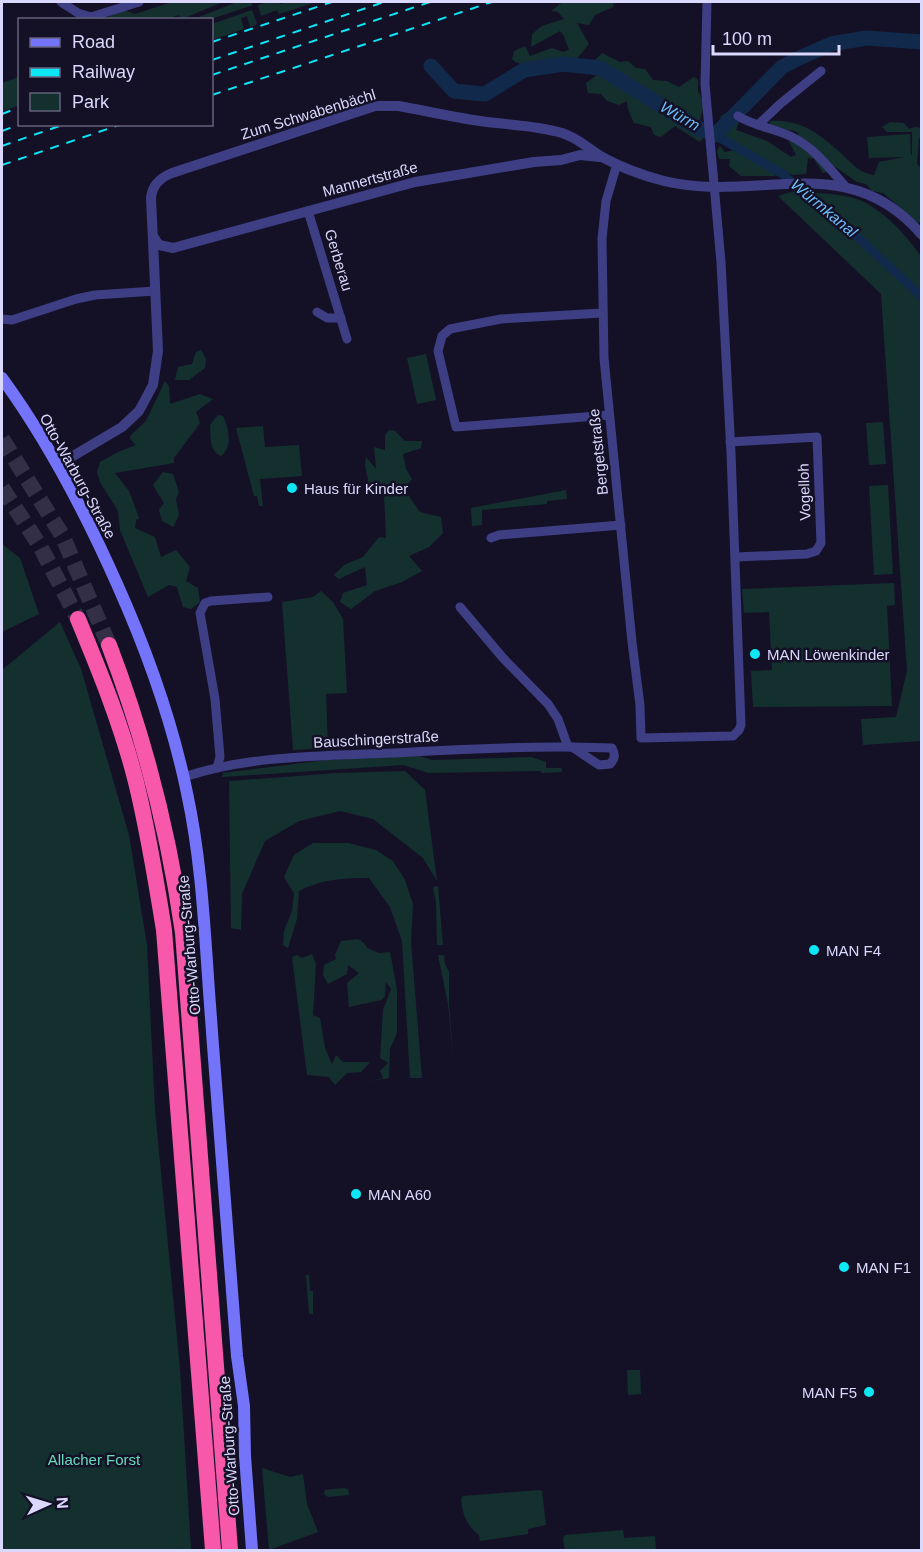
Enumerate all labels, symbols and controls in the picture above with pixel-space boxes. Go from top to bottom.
legend [18,18,213,126]
scale bar [713,18,839,56]
text: 100 m [722,29,772,49]
text: Road [72,32,115,52]
text: Railway [72,62,135,82]
street label: Zum Schwabenbächl [239,85,377,143]
text: Park [72,92,110,112]
water label: Würm [657,98,703,134]
street label: Mannertstraße [321,158,419,200]
water label: Würmkanal [788,175,861,241]
street label: Gerberau [322,227,356,293]
street label: Bergetstraße [585,408,611,496]
street label: Otto-Warburg-Straße [37,411,119,541]
street label: Vogelloh [795,463,813,521]
place label: Haus für Kinder [304,480,408,497]
marker: Haus für Kinder [285,481,299,495]
place label: MAN Löwenkinder [767,646,890,663]
marker: MAN Löwenkinder [748,647,762,661]
street label: Bauschingerstraße [313,727,439,751]
street label: Otto-Warburg-Straße [174,874,204,1016]
place label: MAN F4 [826,942,881,959]
marker: MAN F4 [807,943,821,957]
place label: MAN A60 [368,1186,431,1203]
marker: MAN A60 [349,1187,363,1201]
place label: MAN F1 [856,1259,911,1276]
marker: MAN F1 [837,1260,851,1274]
street label: Otto-Warburg-Straße [216,1375,242,1517]
place label: MAN F5 [802,1384,857,1401]
marker: MAN F5 [862,1385,876,1399]
park label: Allacher Forst [48,1451,141,1468]
north arrow [18,1474,78,1534]
text: N [54,1497,71,1509]

